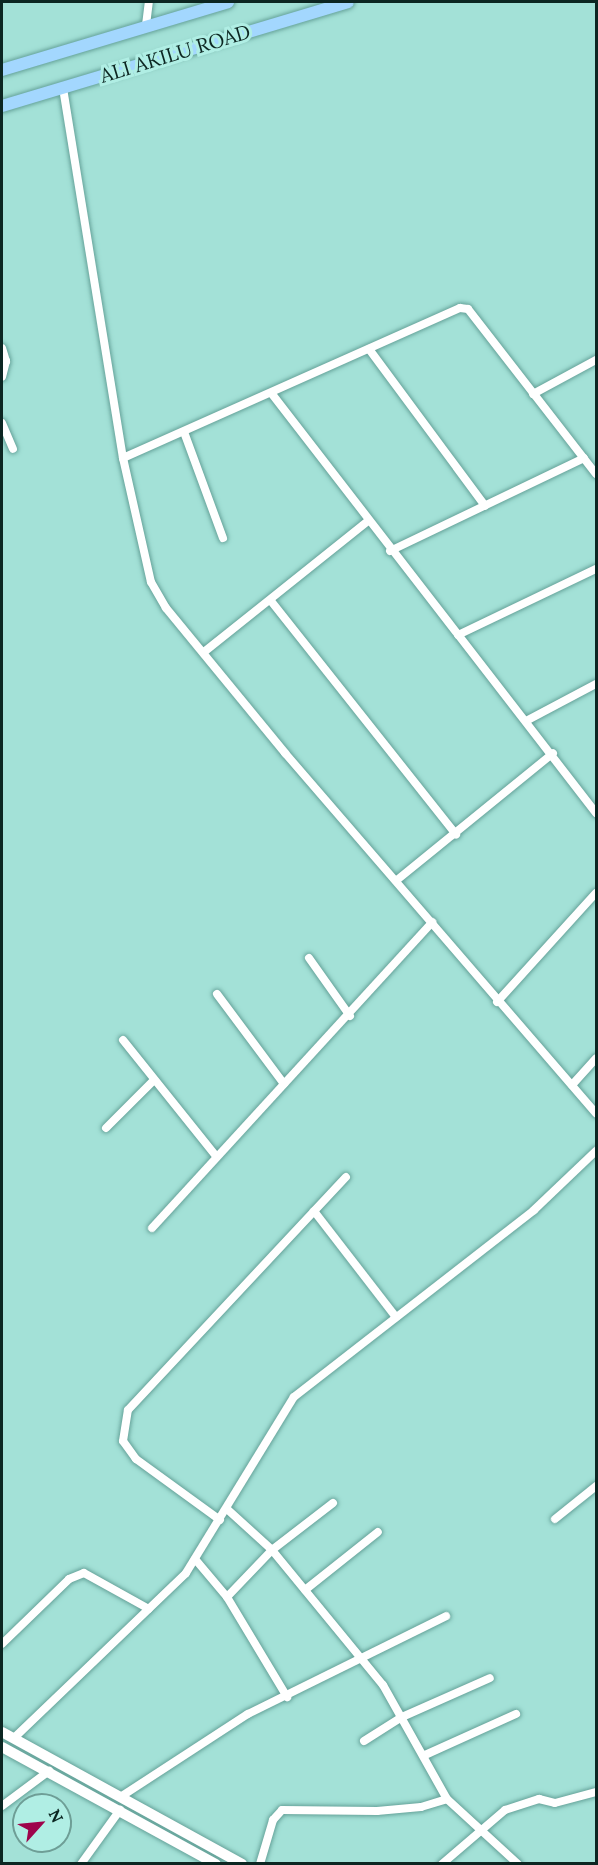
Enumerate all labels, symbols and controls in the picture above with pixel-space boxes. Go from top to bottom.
street label: ALI AKILU ROAD [97,19,253,87]
north arrow [12,1793,72,1853]
text: N [45,1806,68,1826]

